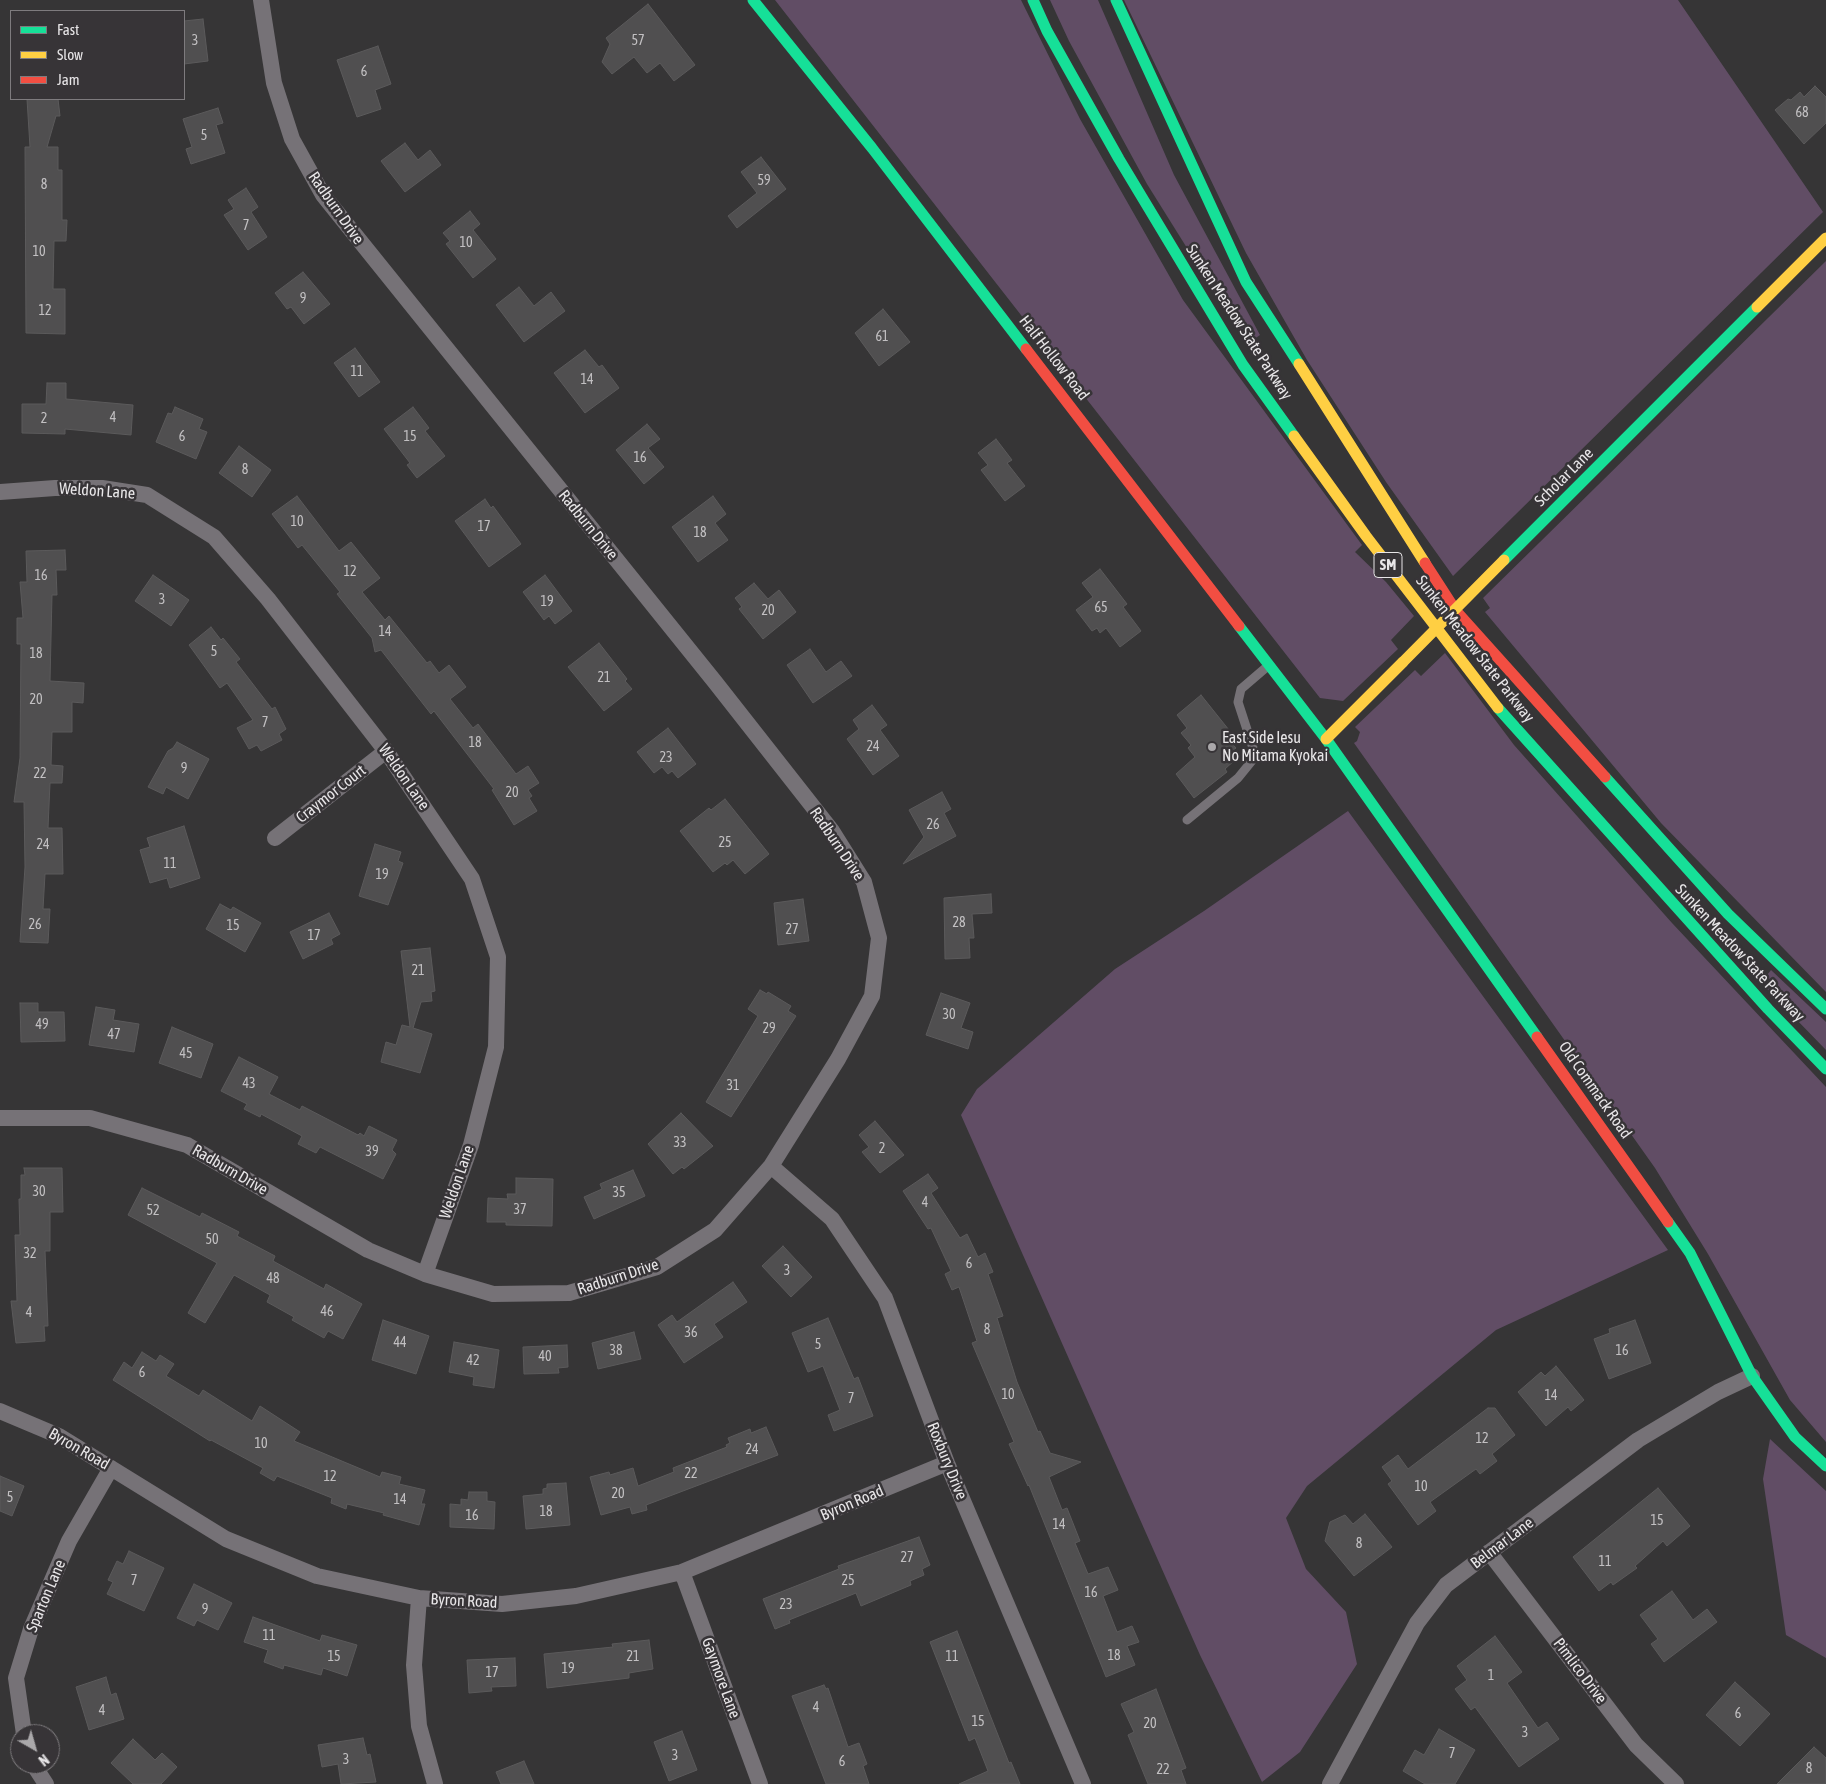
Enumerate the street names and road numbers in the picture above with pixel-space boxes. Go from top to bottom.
street label: Radburn Drive [304,168,368,248]
street label: Sunken Meadow State Parkway [1182,241,1296,403]
street label: Half Hollow Road [1015,312,1093,404]
street label: Scholar Lane [1531,444,1597,510]
street label: Weldon Lane [58,479,136,503]
street label: Radburn Drive [554,486,622,564]
road number: SM [1374,552,1402,578]
street label: Sunken Meadow State Parkway [1412,572,1538,726]
street label: Weldon Lane [374,740,434,814]
street label: Craymor Court [292,761,370,827]
street label: Radburn Drive [806,804,868,884]
street label: Sunken Meadow State Parkway [1671,880,1809,1026]
street label: Old Commack Road [1554,1038,1636,1142]
street label: Radburn Drive [189,1141,271,1199]
street label: Weldon Lane [436,1143,478,1221]
street label: Radburn Drive [575,1255,661,1299]
street label: Roxbury Drive [923,1420,971,1502]
street label: Byron Road [45,1424,113,1474]
street label: Byron Road [817,1481,887,1525]
street label: Belmar Lane [1467,1513,1537,1573]
street label: Sparton Lane [22,1557,70,1635]
street label: Byron Road [430,1590,498,1612]
street label: Pimlico Drive [1549,1634,1611,1708]
street label: Gaymore Lane [698,1635,744,1721]

